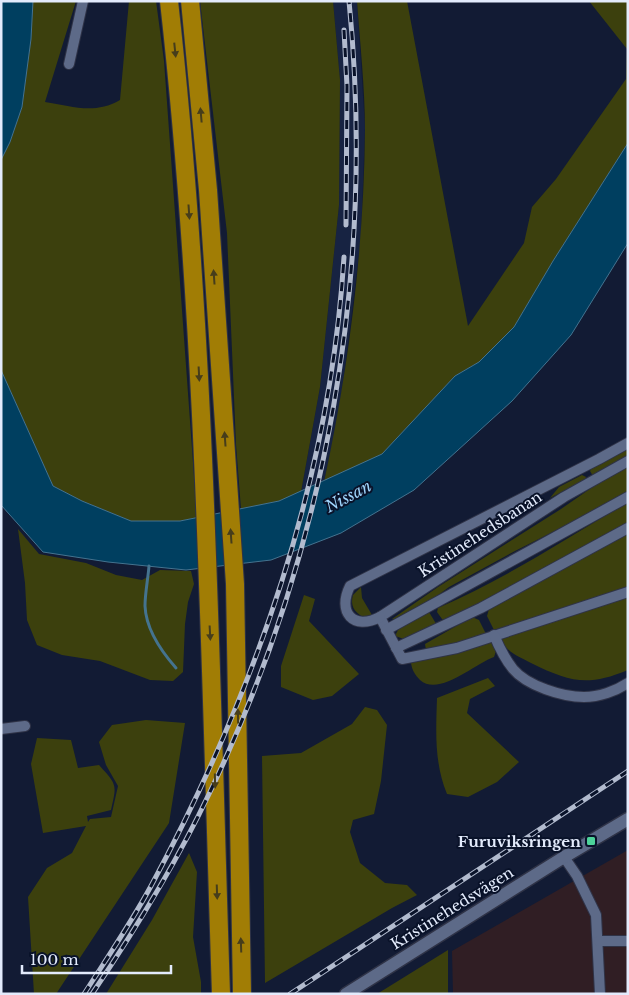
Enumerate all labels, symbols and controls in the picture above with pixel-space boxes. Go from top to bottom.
one-way arrow [171,42,179,58]
one-way arrow [197,107,205,123]
one-way arrow [185,204,193,220]
one-way arrow [210,269,218,285]
one-way arrow [195,366,203,382]
one-way arrow [221,431,229,447]
water label: Nissan [320,475,375,517]
street label: Kristinehedsbanan [415,487,545,581]
one-way arrow [227,528,235,544]
one-way arrow [206,626,214,642]
one-way arrow [234,708,242,724]
one-way arrow [211,773,219,789]
place label: Furuviksringen [458,832,581,851]
marker: Furuviksringen [585,835,597,847]
street label: Kristinehedsvägen [387,862,517,954]
one-way arrow [214,884,222,900]
one-way arrow [237,937,245,953]
scale bar [22,942,171,974]
text: 100 m [30,950,79,969]

